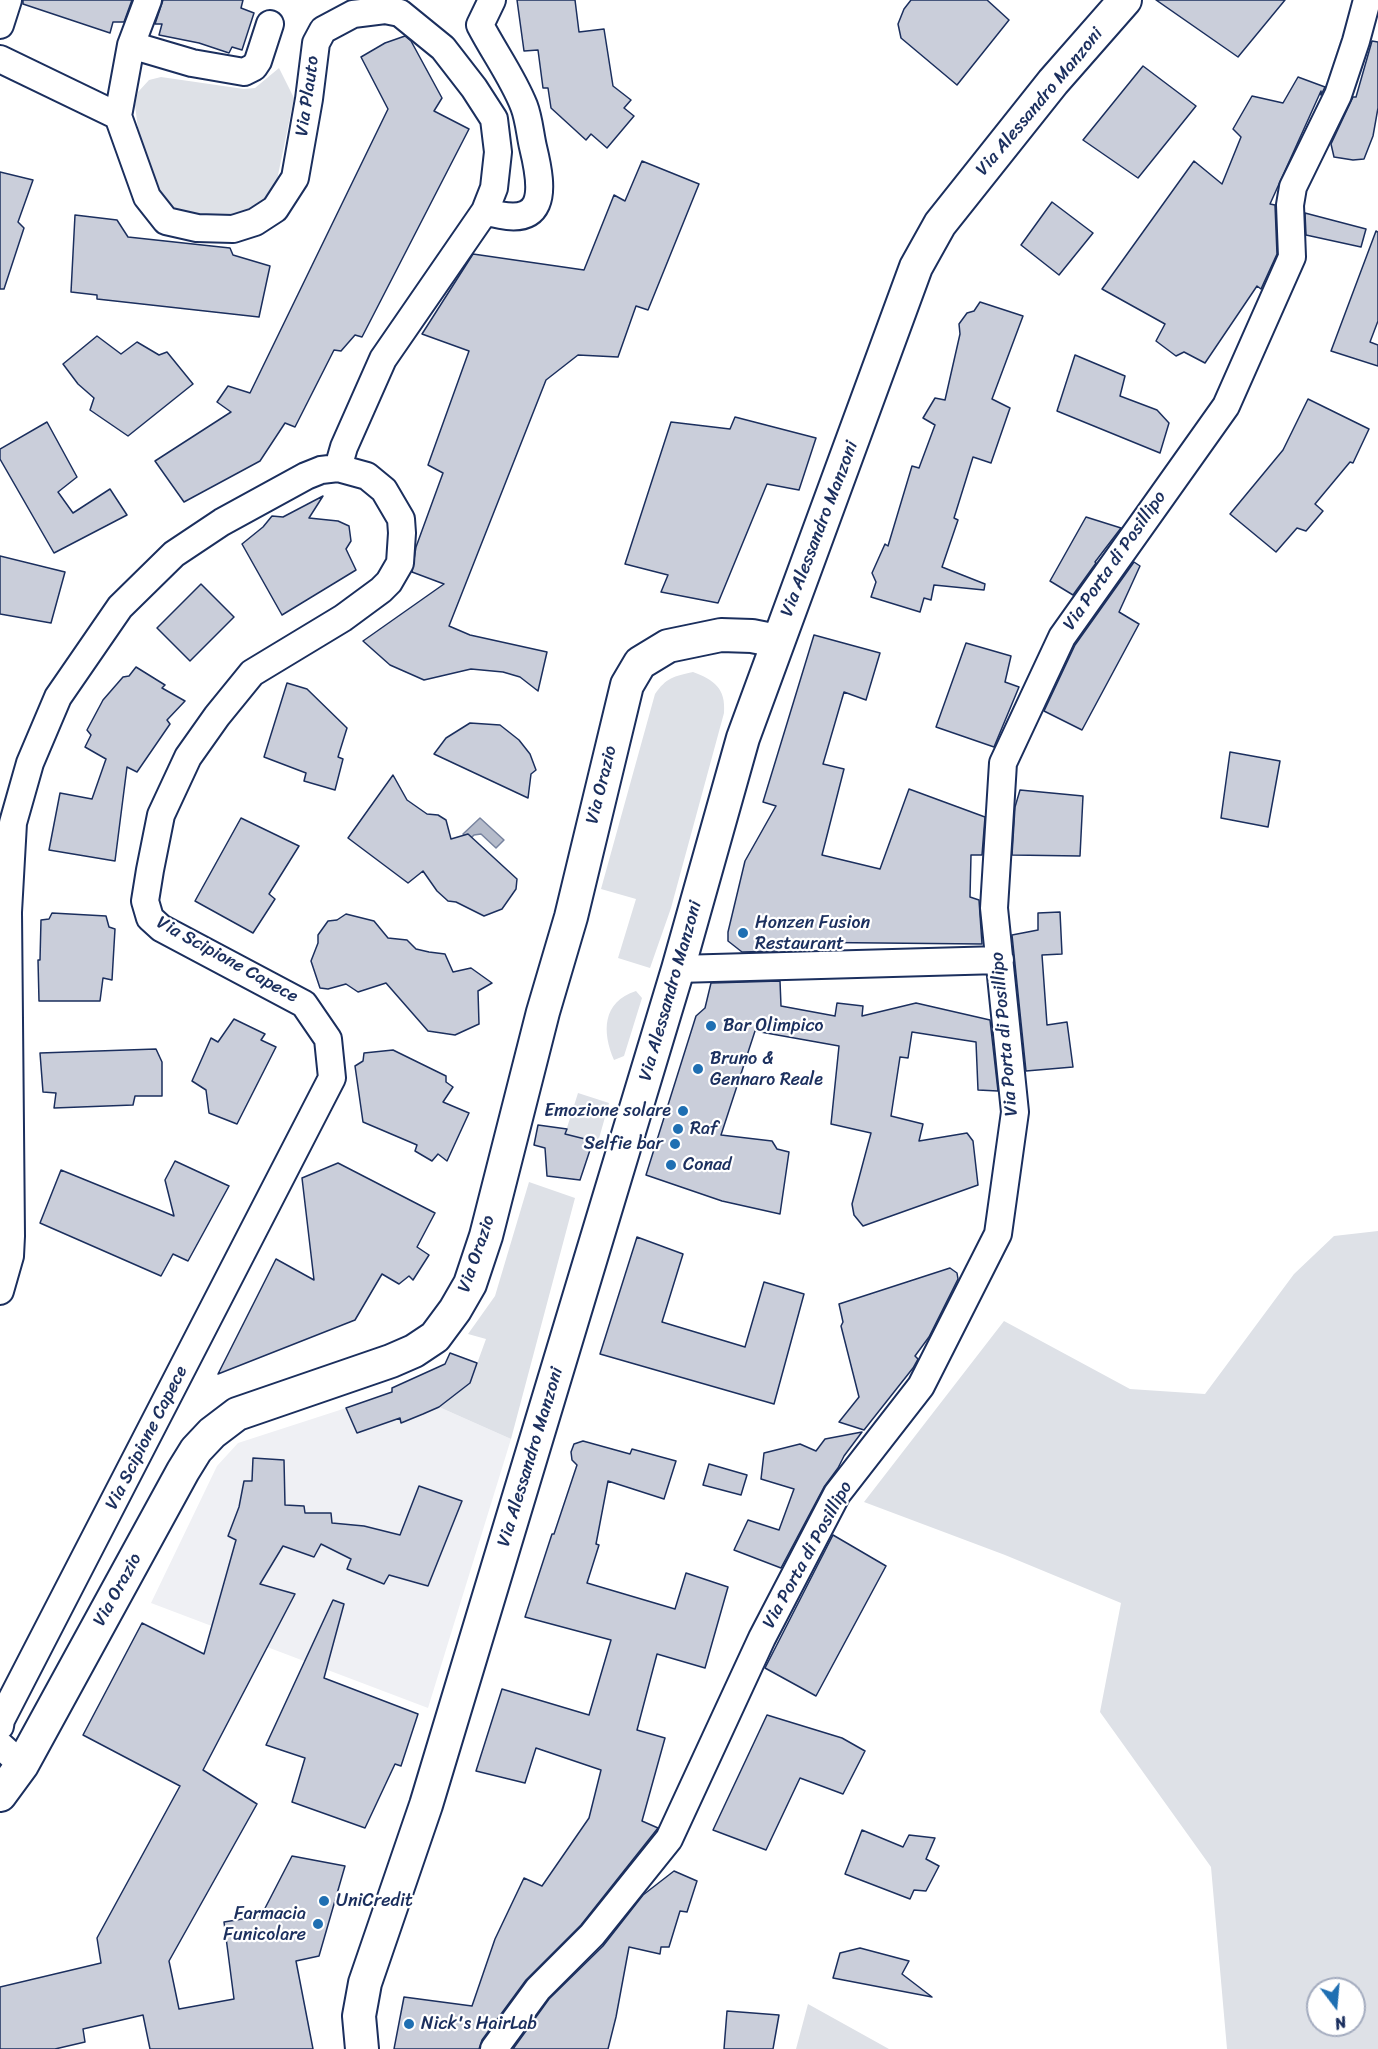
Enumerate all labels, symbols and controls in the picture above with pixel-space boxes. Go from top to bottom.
street label: Via Alessandro Manzoni [972,24,1108,180]
street label: Via Plauto [292,54,324,138]
street label: Via Alessandro Manzoni [777,438,863,620]
street label: Via Porta di Posillipo [1059,487,1171,635]
street label: Via Orazio [582,744,622,826]
street label: Via Alessandro Manzoni [635,898,707,1084]
street label: Via Scipione Capece [152,912,302,1008]
place label: Honzen Fusion Restaurant [755,912,870,954]
marker: Honzen Fusion Restaurant [736,926,750,940]
street label: Via Porta di Posillipo [987,951,1023,1117]
place label: Bar Olimpico [723,1015,823,1037]
marker: Bar Olimpico [704,1019,718,1033]
place label: Bruno & Gennaro Reale [710,1048,823,1090]
marker: Bruno & Gennaro Reale [691,1062,705,1076]
place label: Emozione solare [544,1100,671,1122]
marker: Emozione solare [676,1104,690,1118]
place label: Raf [690,1118,718,1140]
marker: Raf [671,1122,685,1136]
place label: Selfie bar [584,1133,663,1155]
marker: Selfie bar [668,1137,682,1151]
place label: Conad [683,1154,732,1176]
marker: Conad [664,1158,678,1172]
street label: Via Orazio [454,1213,500,1295]
street label: Via Scipione Capece [101,1363,193,1513]
street label: Via Alessandro Manzoni [493,1365,569,1549]
street label: Via Porta di Posillipo [759,1478,857,1632]
street label: Via Orazio [89,1550,147,1630]
place label: UniCredit [336,1890,413,1912]
marker: UniCredit [317,1894,331,1908]
place label: Farmacia Funicolare [223,1903,306,1946]
marker: Farmacia Funicolare [311,1917,325,1931]
north arrow [1306,1977,1366,2037]
text: N [1331,2007,1350,2038]
place label: Nick's HairLab [421,2013,537,2035]
marker: Nick's HairLab [402,2017,416,2031]

